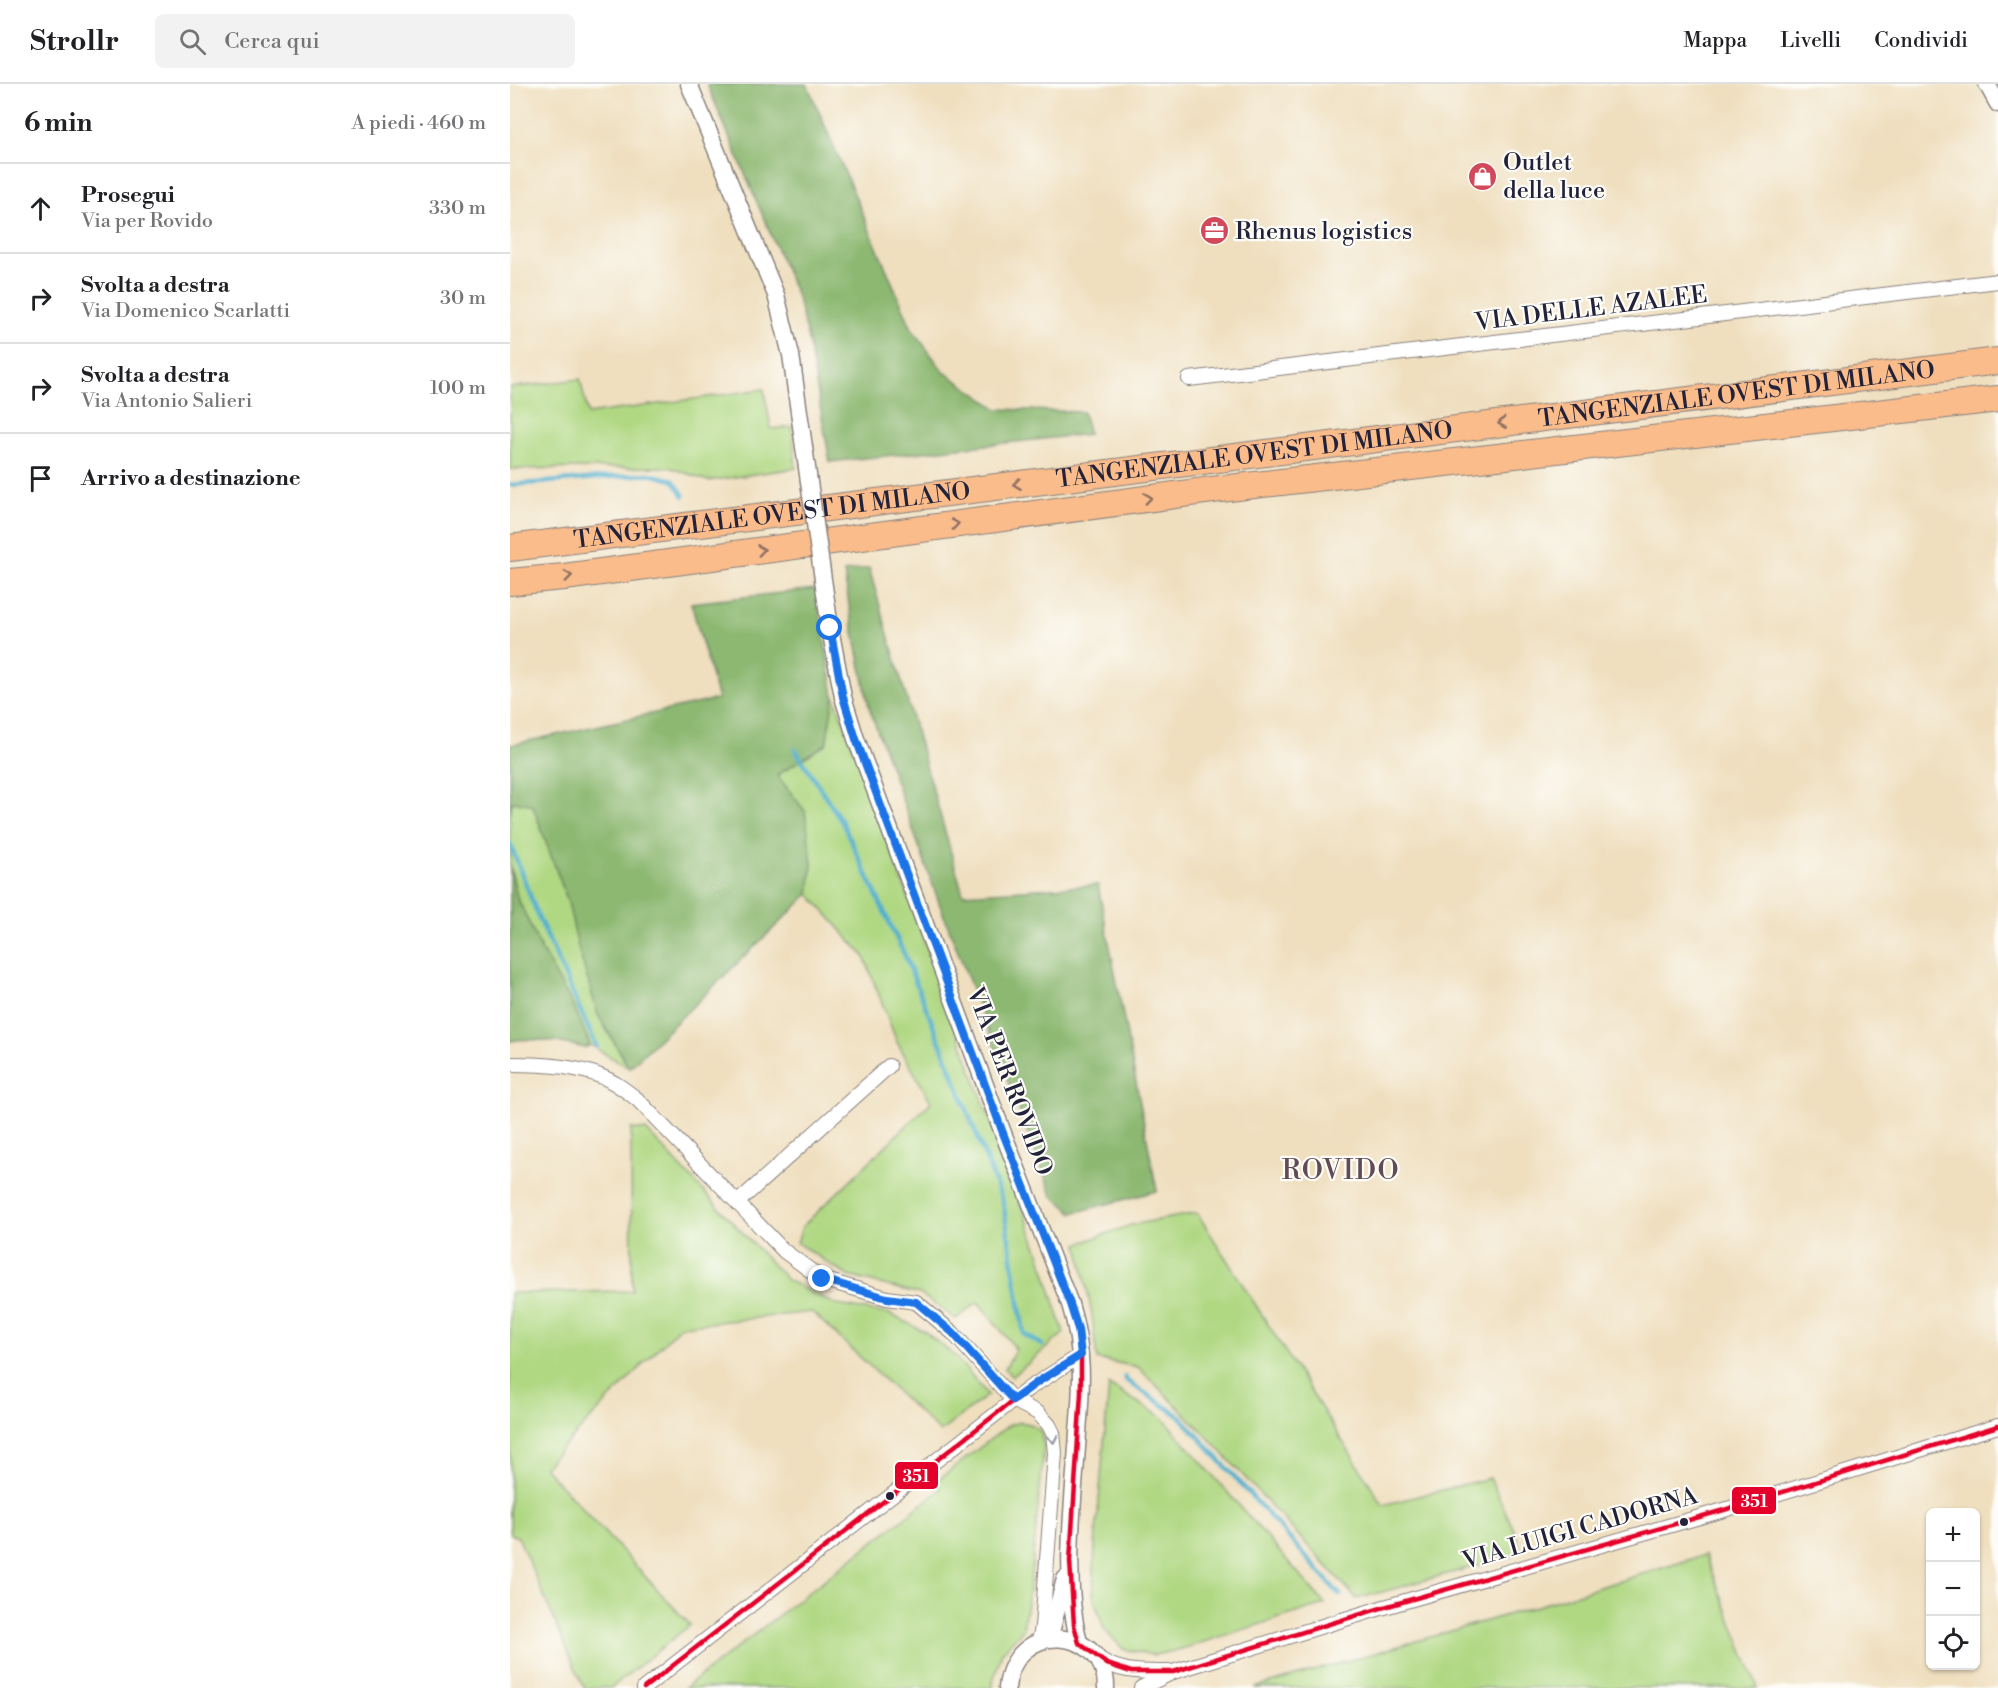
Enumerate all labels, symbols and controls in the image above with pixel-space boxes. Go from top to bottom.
search box [155,14,575,68]
text: Strollr [30,24,119,59]
icon: search [176,25,209,58]
text: Cerca qui [224,28,320,55]
text: Mappa [1683,28,1747,54]
text: Livelli [1780,28,1841,54]
text: Condividi [1874,28,1968,54]
text: 6 min [24,107,92,139]
text: A piedi · 460 m [351,111,486,136]
place label: Outlet della luce [1503,148,1605,206]
shop icon: Outlet della luce [1466,160,1498,192]
text: Prosegui [81,182,175,209]
icon: ahead [24,192,57,225]
text: 330 m [429,196,486,221]
text: Via per Rovido [81,209,213,234]
office icon: Rhenus logistics [1198,215,1230,247]
place label: Rhenus logistics [1235,217,1412,247]
text: Svolta a destra [81,272,230,299]
street label: VIA DELLE AZALEE [1472,280,1709,338]
icon: right [24,282,57,315]
text: 30 m [440,286,486,311]
text: Via Domenico Scarlatti [81,299,290,324]
street label: TANGENZIALE OVEST DI MILANO [1536,355,1937,435]
text: Svolta a destra [81,362,230,389]
icon: right [24,372,57,405]
text: 100 m [430,376,486,401]
text: Via Antonio Salieri [81,389,252,414]
street label: TANGENZIALE OVEST DI MILANO [1054,416,1454,495]
one-way arrow [1498,417,1507,429]
icon: arrive [24,462,57,495]
text: Arrivo a destinazione [81,465,301,492]
street label: TANGENZIALE OVEST DI MILANO [572,476,972,556]
one-way arrow [1013,478,1022,490]
one-way arrow [1143,493,1153,505]
one-way arrow [950,519,959,531]
one-way arrow [757,545,766,557]
one-way arrow [564,570,573,583]
route start [816,614,842,640]
street label: VIA PER ROVIDO [959,982,1059,1180]
district label: ROVIDO [1282,1154,1400,1188]
route end [808,1265,834,1291]
one-way arrow [1046,1433,1059,1443]
line badge: 351 [894,1461,939,1490]
text: 351 [902,1467,930,1487]
street label: VIA LUIGI CADORNA [1458,1481,1702,1577]
line badge: 351 [1731,1486,1777,1515]
unlabelled marker [884,1490,896,1502]
text: 351 [1740,1492,1768,1512]
map controls [1926,1508,1980,1670]
button: + [1926,1508,1980,1562]
unlabelled marker [1678,1516,1690,1528]
button: − [1926,1562,1980,1616]
button: locate [1926,1616,1980,1670]

